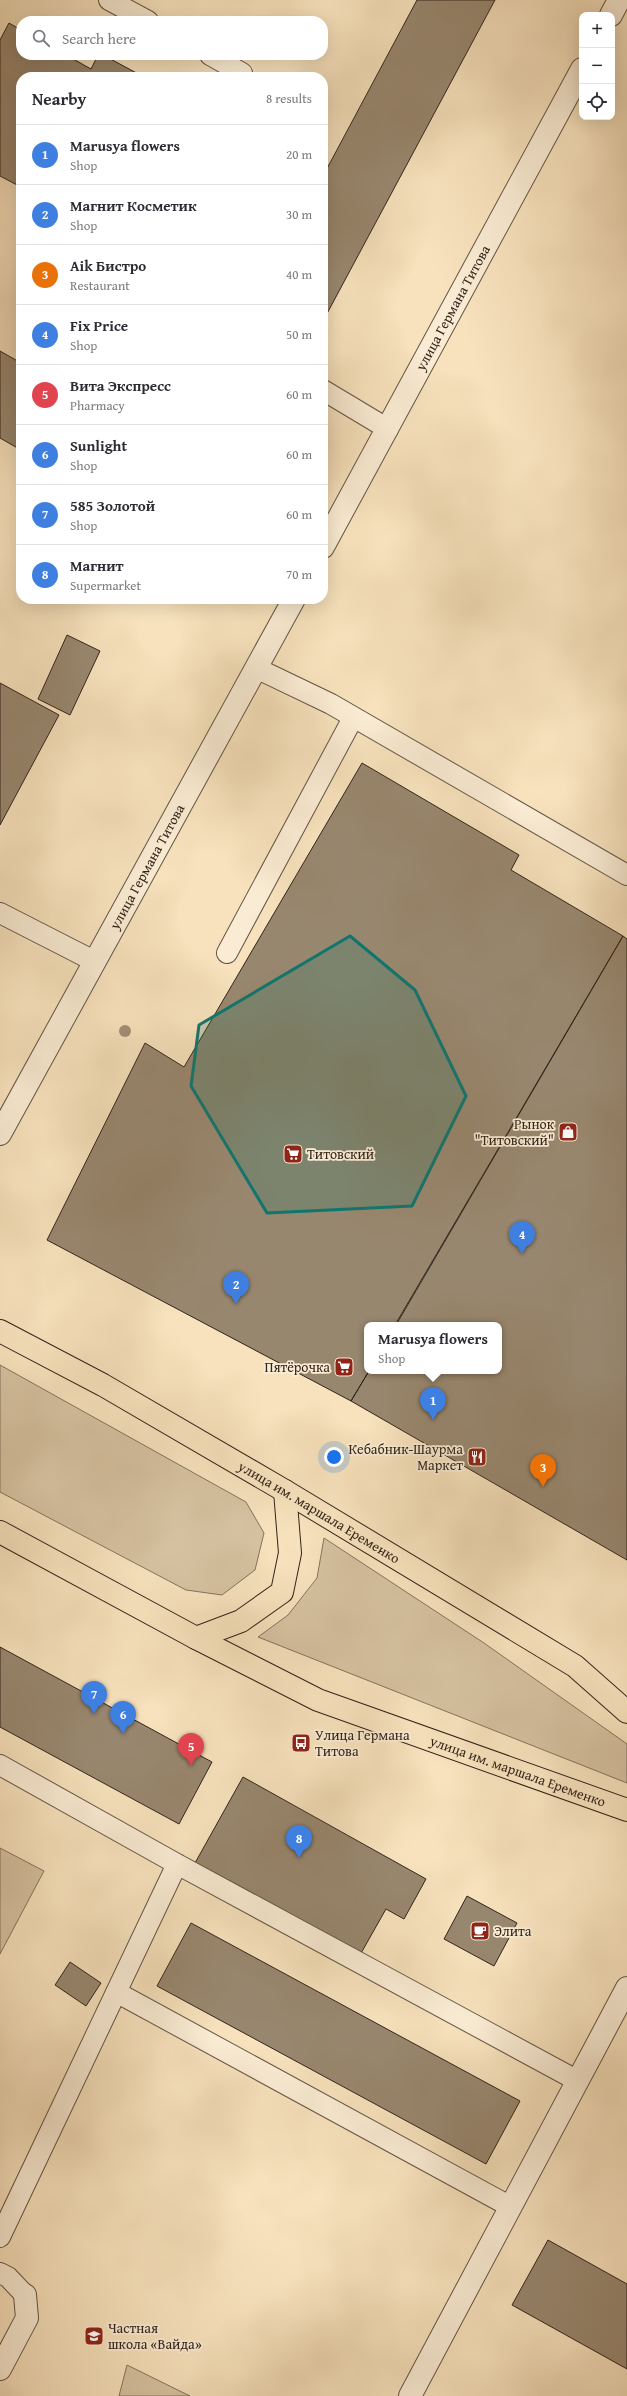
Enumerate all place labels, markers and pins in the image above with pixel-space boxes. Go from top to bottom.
place label: Рынок "Титовский" [475,1114,555,1150]
shop icon: Рынок "Титовский" [557,1121,579,1143]
supermarket icon: Титовский [282,1143,304,1165]
place label: Титовский [307,1144,374,1164]
pin: 4 [509,1221,535,1254]
pin: 2 [223,1271,249,1304]
supermarket icon: Пятёрочка [333,1356,355,1378]
place label: Пятёрочка [264,1357,330,1377]
pin: 1 [420,1387,446,1420]
place label: Кебабник-Шаурма Маркет [349,1439,463,1475]
restaurant icon: Кебабник-Шаурма Маркет [466,1446,488,1468]
pin: 3 [530,1454,556,1487]
pin: 7 [81,1681,107,1714]
pin: 6 [110,1701,136,1734]
place label: Улица Германа Титова [315,1725,410,1761]
bus stop icon: Улица Германа Титова [290,1732,312,1754]
pin: 5 [178,1733,204,1766]
pin: 8 [286,1825,312,1858]
cafe icon: Элита [469,1920,491,1942]
place label: Элита [494,1921,532,1941]
place label: Частная школа «Вайда» [108,2318,202,2354]
school or university icon: Частная школа «Вайда» [83,2325,105,2347]

